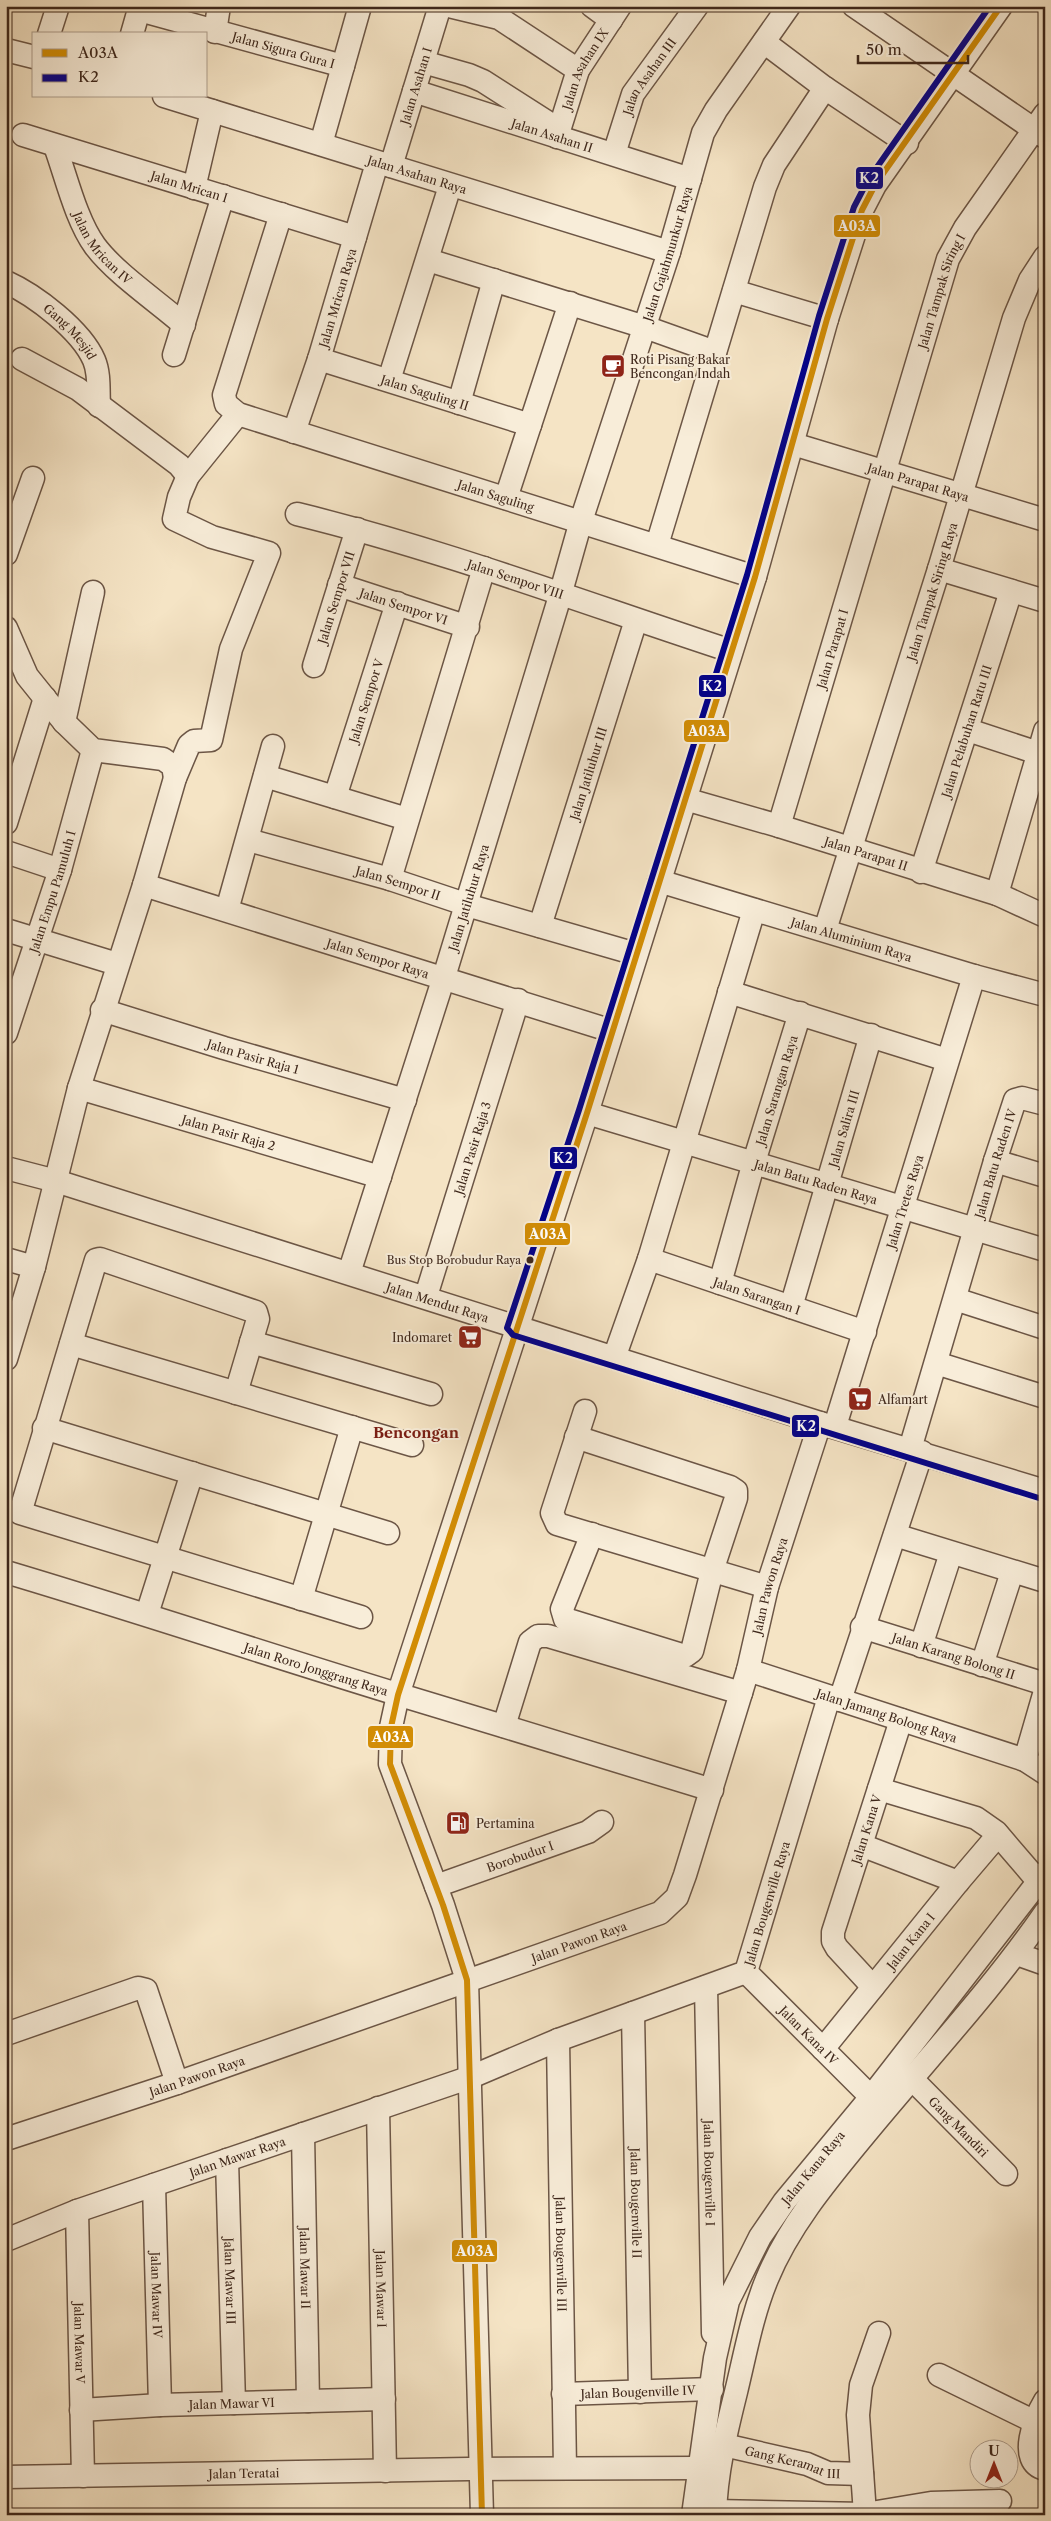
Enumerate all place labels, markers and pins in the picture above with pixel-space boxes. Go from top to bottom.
place label: Roti Pisang Bakar Bencongan Indah [630,352,731,381]
cafe icon: Roti Pisang Bakar Bencongan Indah [600,353,626,379]
place label: Bus Stop Borobudur Raya [387,1253,521,1267]
marker: Bus Stop Borobudur Raya [525,1255,535,1265]
supermarket icon: Indomaret [457,1324,483,1350]
place label: Indomaret [392,1330,453,1345]
supermarket icon: Alfamart [847,1386,873,1412]
place label: Alfamart [877,1392,929,1407]
fuel station icon: Pertamina [445,1810,471,1836]
place label: Pertamina [476,1816,535,1831]

